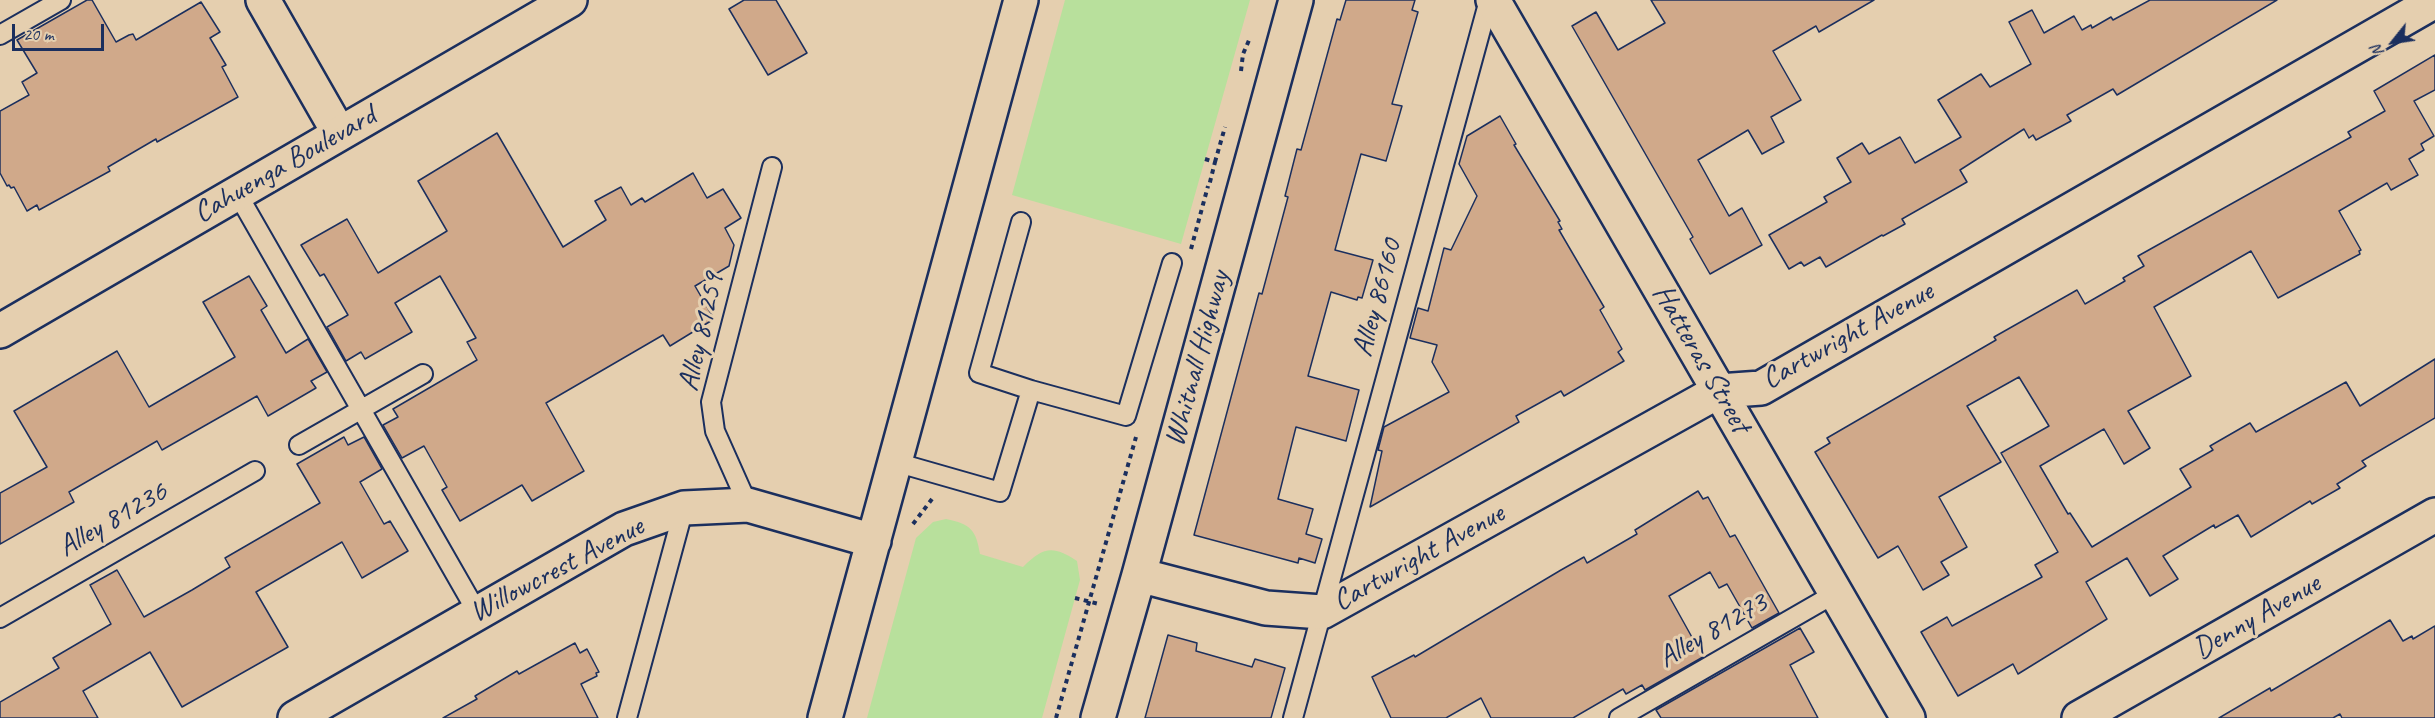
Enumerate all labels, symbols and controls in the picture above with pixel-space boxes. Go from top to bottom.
scale bar [15,12,106,50]
north arrow [2363,12,2423,72]
text: 20 m [23,23,54,45]
text: N [2366,42,2389,60]
street label: Cahuenga Boulevard [188,98,382,232]
street label: Alley 86160 [1345,235,1411,361]
street label: Whitnall Highway [1157,268,1239,450]
street label: Alley 81259 [671,270,733,394]
street label: Cartwright Avenue [1756,274,1940,398]
street label: Hatteras Street [1644,278,1758,440]
street label: Alley 81236 [52,474,174,566]
street label: Cartwright Avenue [1327,496,1511,620]
street label: Willowcrest Avenue [464,509,650,631]
street label: Denny Avenue [2187,566,2327,668]
street label: Alley 81273 [1652,585,1774,677]

